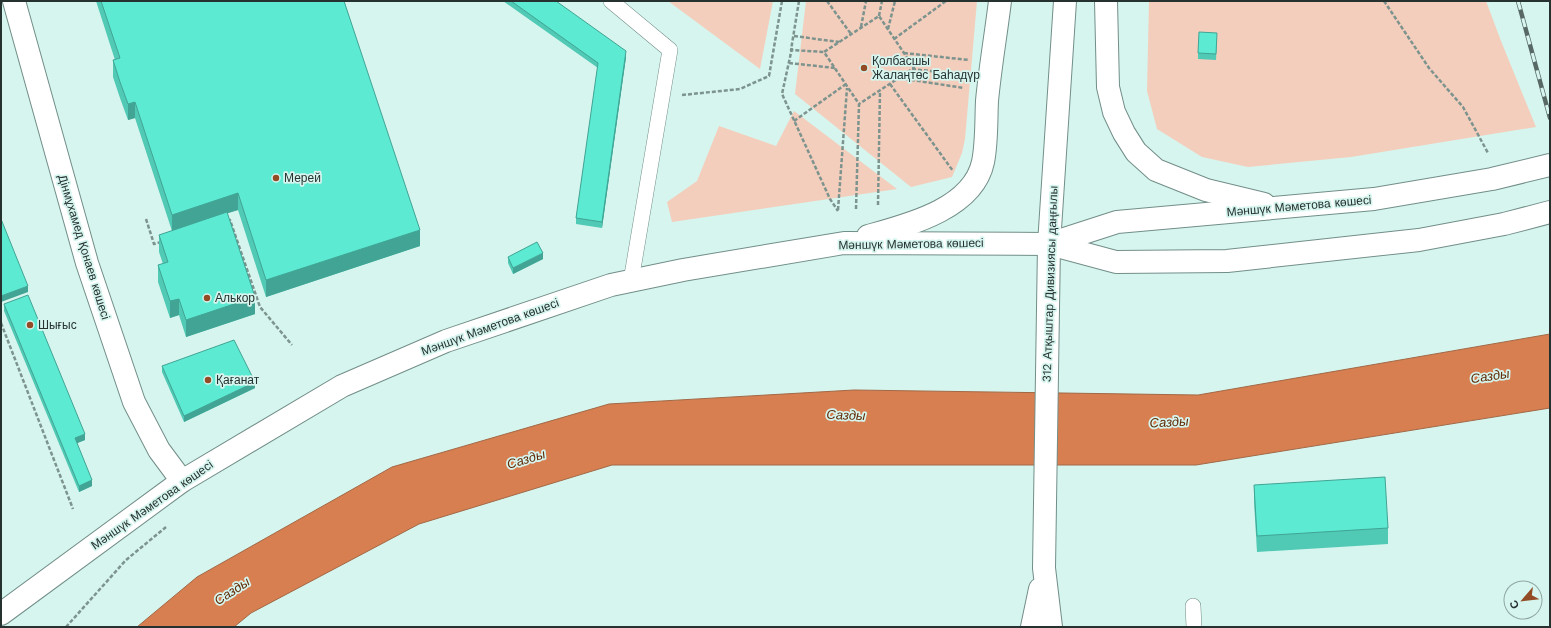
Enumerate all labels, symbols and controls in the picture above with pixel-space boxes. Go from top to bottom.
place label: Қолбасшы Жалаңтөс Баһадүр [872,54,980,82]
marker: Қолбасшы Жалаңтөс Баһадүр [859,63,869,73]
place label: Мерей [284,171,321,185]
street label: Дінмұхамед Қонаев көшесі [55,173,113,321]
marker: Мерей [271,173,281,183]
street label: 312 Атқыштар Дивизиясы даңғылы [1040,186,1060,382]
street label: Мәншүк Мәметова көшесі [1226,193,1372,219]
street label: Мәншүк Мәметова көшесі [838,236,984,252]
place label: Алькор [215,291,255,305]
marker: Алькор [202,293,212,303]
street label: Мәншүк Мәметова көшесі [419,296,561,358]
place label: Шығыс [38,318,77,332]
marker: Шығыс [25,320,35,330]
water label: Сазды [1470,366,1511,386]
place label: Қағанат [216,373,260,387]
marker: Қағанат [203,375,213,385]
water label: Сазды [826,407,866,423]
water label: Сазды [1149,413,1189,431]
water label: Сазды [505,446,547,472]
street label: Мәншүк Мәметова көшесі [88,458,216,552]
water label: Сазды [212,574,253,608]
north arrow [1503,580,1543,620]
text: С [1507,598,1522,611]

